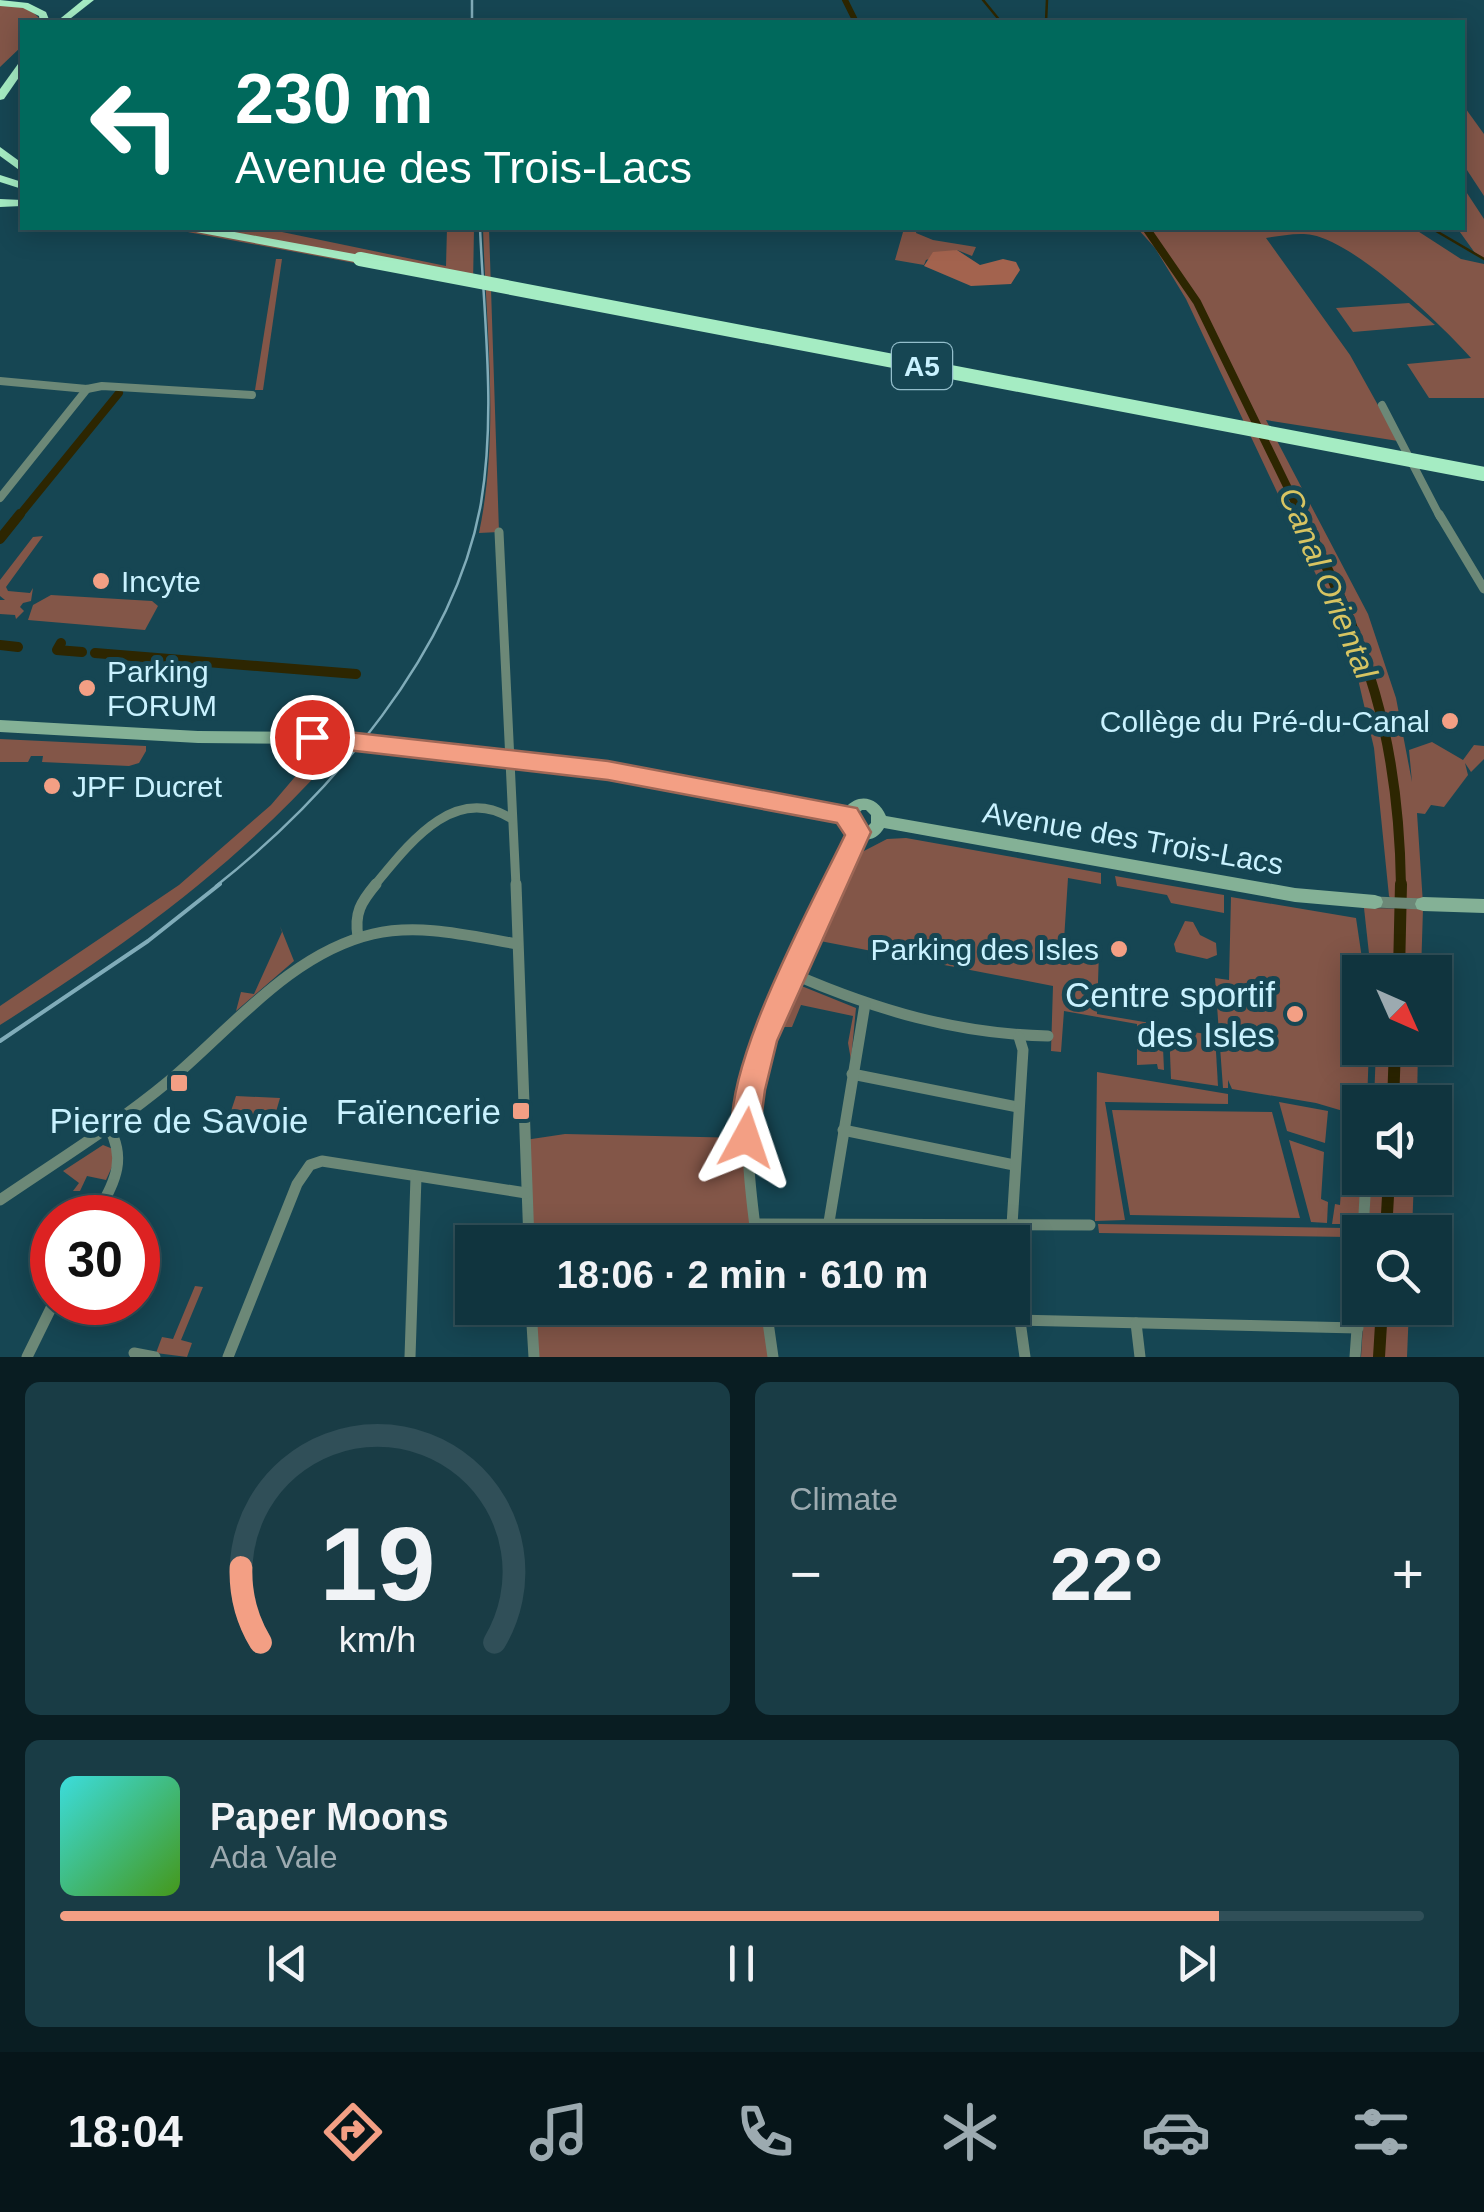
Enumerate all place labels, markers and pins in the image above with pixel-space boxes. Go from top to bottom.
place label: Incyte [121,565,201,598]
marker: Incyte [90,570,112,592]
place label: Parking FORUM [107,655,217,722]
marker: Parking FORUM [76,677,98,699]
pin [270,695,355,780]
place label: Collège du Pré-du-Canal [1100,705,1430,738]
marker: Collège du Pré-du-Canal [1439,710,1461,732]
place label: JPF Ducret [72,770,223,803]
marker: JPF Ducret [41,775,63,797]
place label: Parking des Isles [871,933,1099,966]
marker: Parking des Isles [1108,938,1130,960]
place label: Centre sportif des Isles [1065,975,1275,1054]
marker: Centre sportif des Isles [1284,1003,1306,1025]
marker: Pierre de Savoie [168,1072,190,1094]
place label: Faïencerie [336,1092,501,1131]
marker: Faïencerie [510,1100,532,1122]
place label: Pierre de Savoie [50,1101,308,1140]

